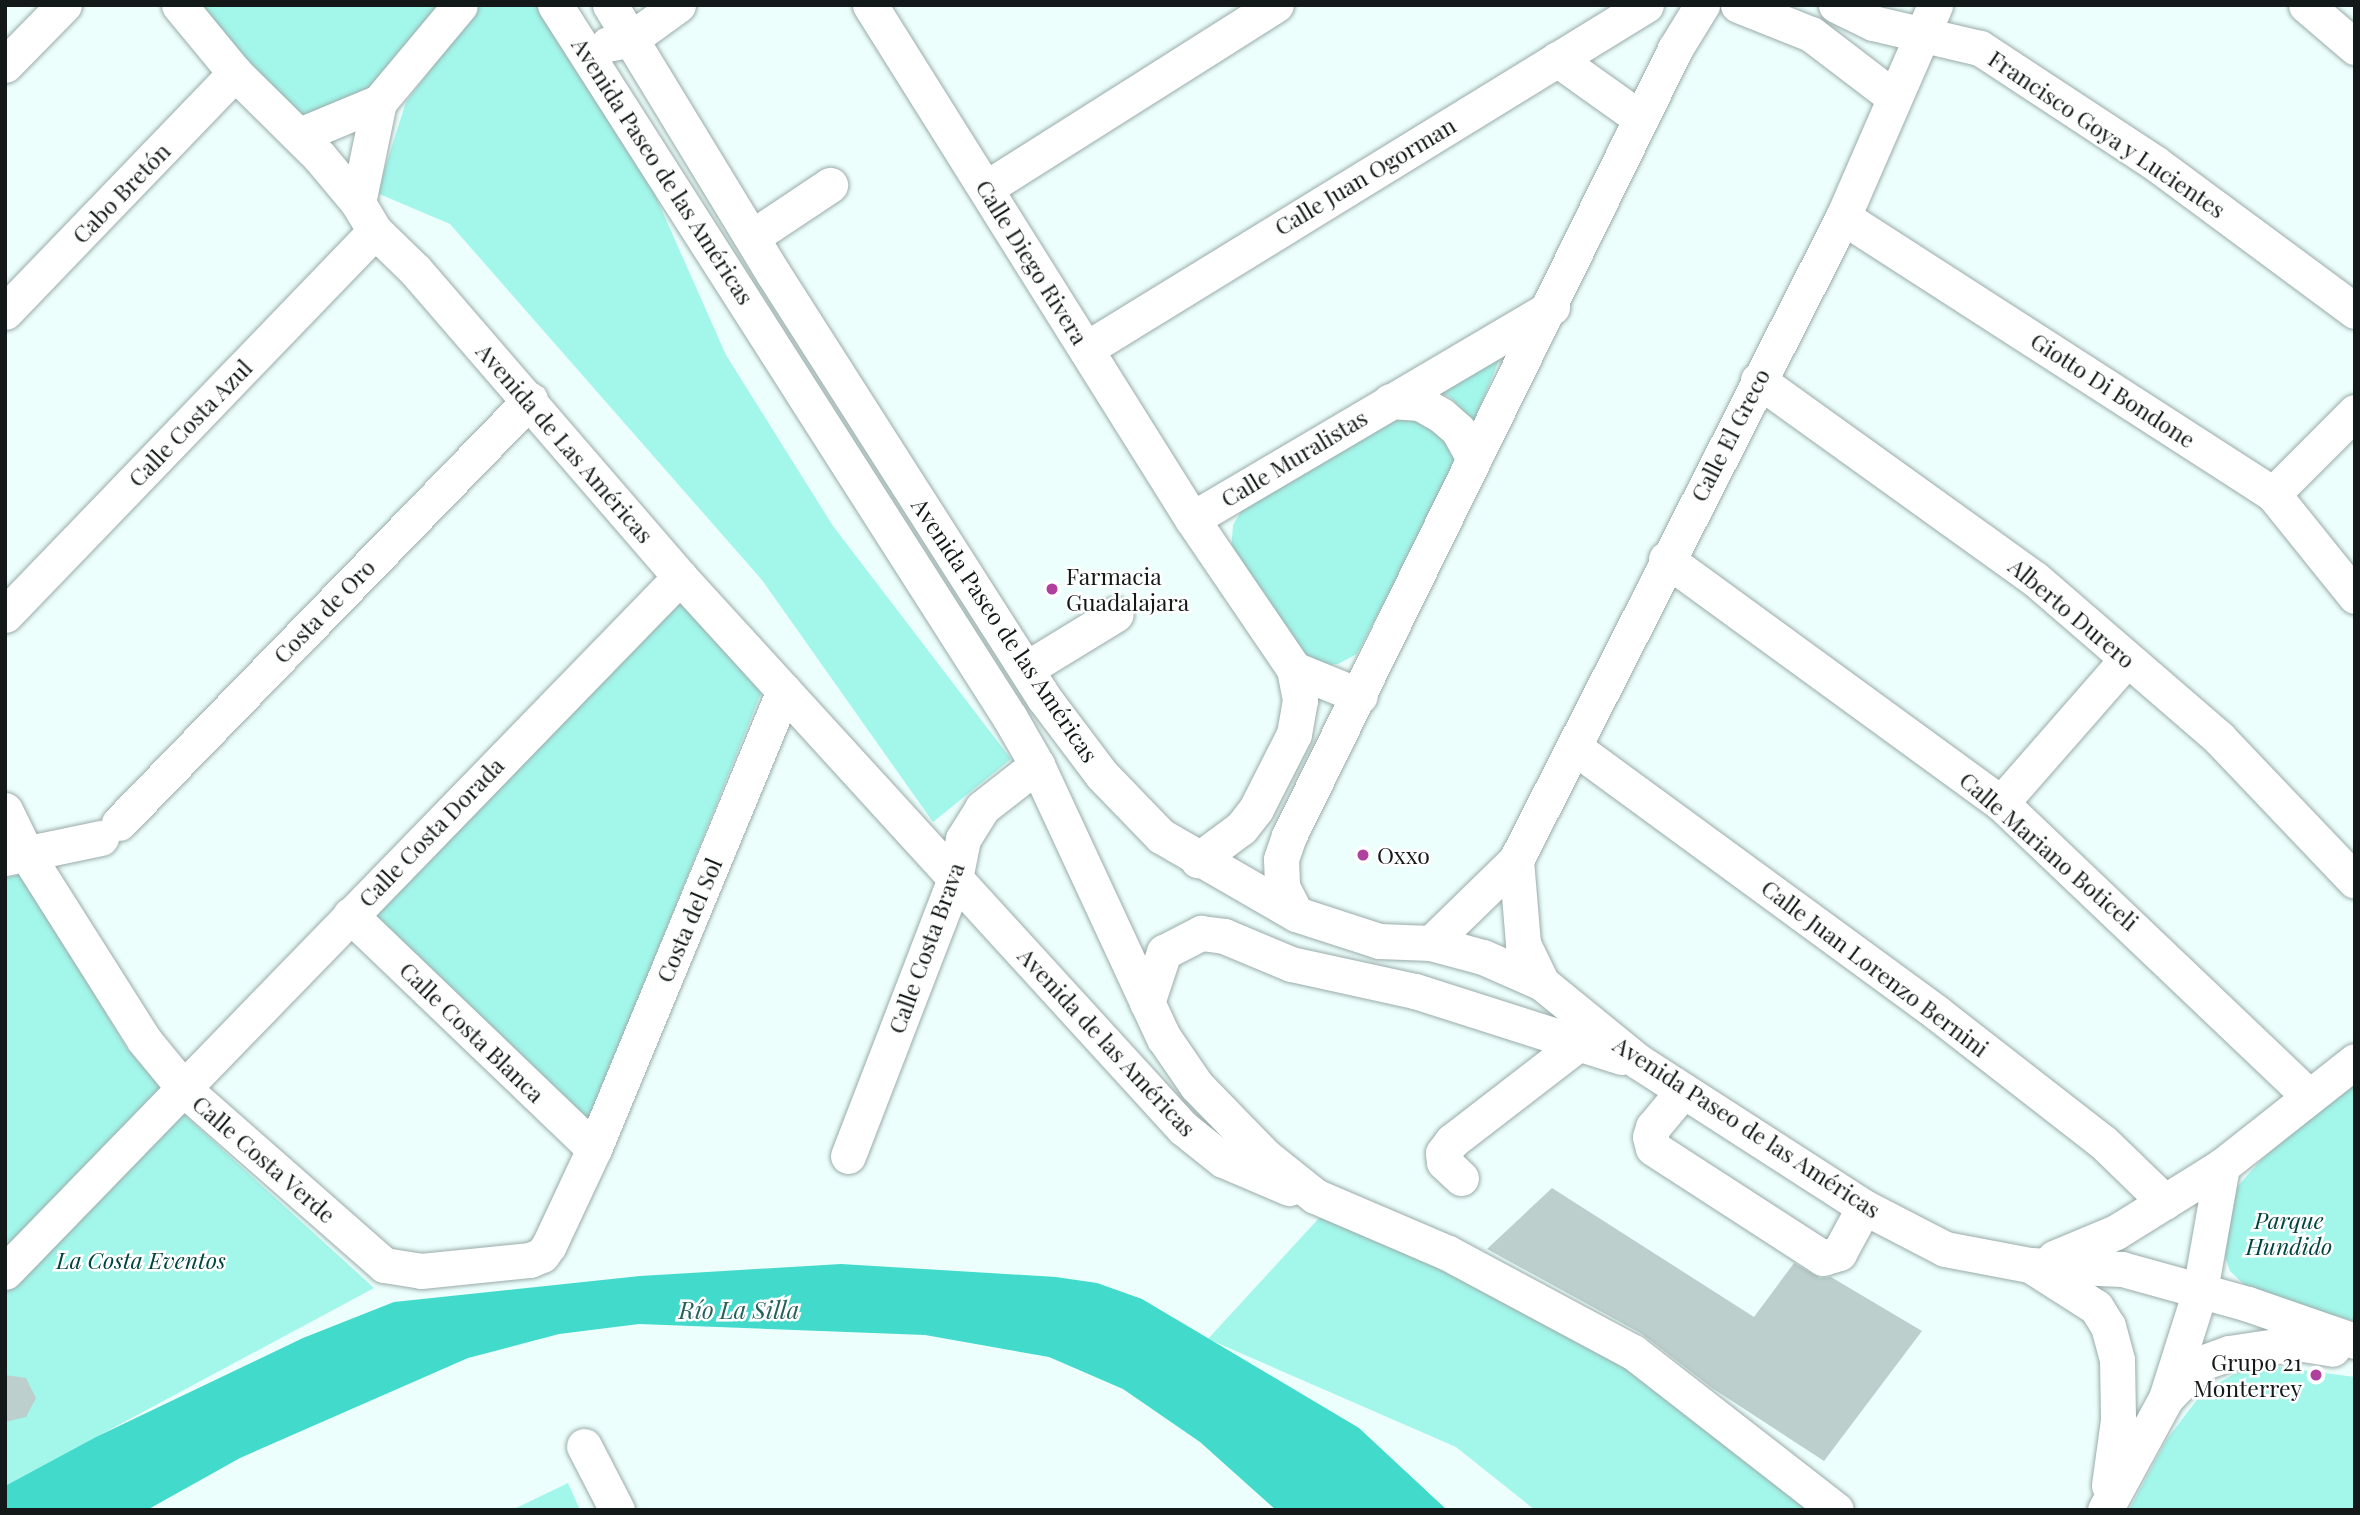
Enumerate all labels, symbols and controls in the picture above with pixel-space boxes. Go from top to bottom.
street label: Avenida Paseo de las Américas [566,32,760,310]
street label: Francisco Goya y Lucientes [1983,44,2231,224]
street label: Calle Juan Ogorman [1269,111,1461,241]
street label: Cabo Bretón [66,137,176,249]
street label: Calle Diego Rivera [970,175,1094,349]
street label: Giotto Di Bondone [2026,327,2200,453]
street label: Avenida de Las Américas [470,337,660,549]
street label: Calle Costa Azul [122,353,258,493]
street label: Calle El Greco [1685,364,1775,506]
street label: Calle Muralistas [1216,403,1372,513]
street label: Avenida Paseo de las Américas [906,492,1104,768]
street label: Alberto Durero [2003,552,2141,674]
street label: Costa de Oro [267,553,381,669]
place label: Farmacia Guadalajara [1066,562,1189,616]
marker: Farmacia Guadalajara [1044,581,1060,597]
street label: Calle Costa Dorada [353,751,509,913]
street label: Calle Mariano Boticeli [1954,766,2144,936]
place label: Oxxo [1377,841,1430,869]
marker: Oxxo [1355,847,1371,863]
street label: Costa del Sol [650,854,728,986]
street label: Calle Costa Brava [882,859,970,1037]
street label: Calle Juan Lorenzo Bernini [1756,874,1994,1062]
street label: Avenida de las Américas [1012,941,1202,1143]
street label: Calle Costa Blanca [394,956,550,1108]
street label: Avenida Paseo de las Américas [1608,1030,1886,1224]
street label: Calle Costa Verde [187,1089,341,1229]
park label: Parque Hundido [2246,1206,2332,1260]
park label: La Costa Eventos [56,1246,226,1274]
water label: Río La Silla [679,1296,799,1324]
place label: Grupo 21 Monterrey [2193,1348,2302,1402]
marker: Grupo 21 Monterrey [2308,1367,2324,1383]

